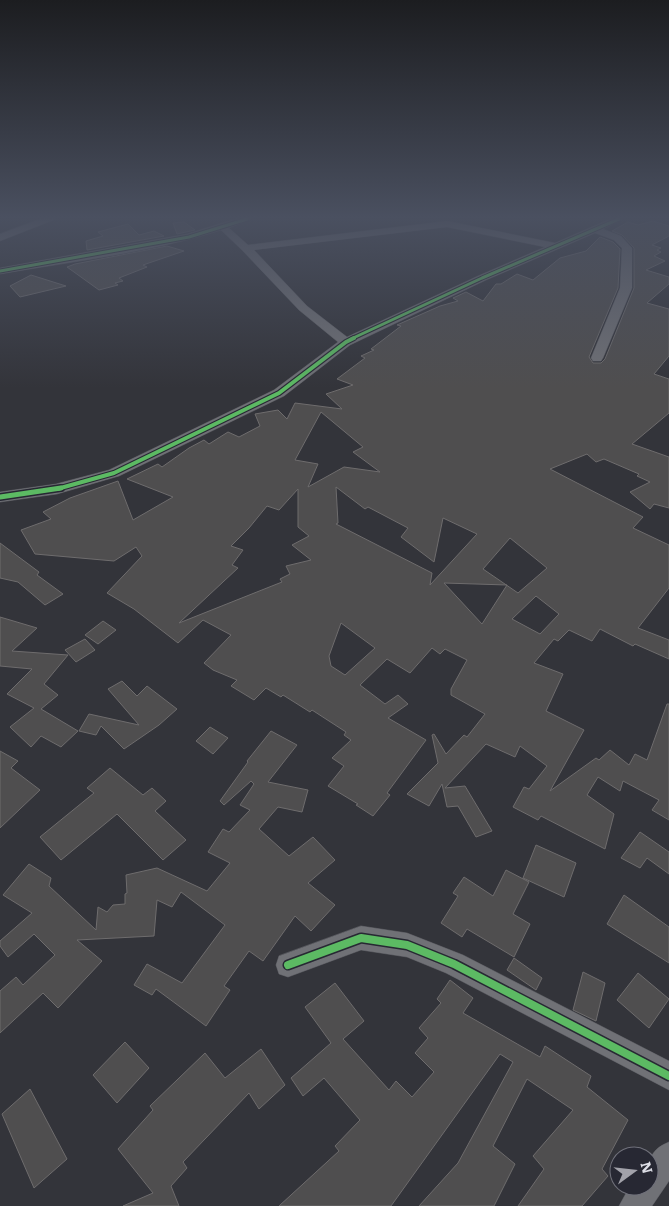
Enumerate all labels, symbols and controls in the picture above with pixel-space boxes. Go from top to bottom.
north arrow [609,1146,659,1196]
text: N [636,1159,659,1176]

